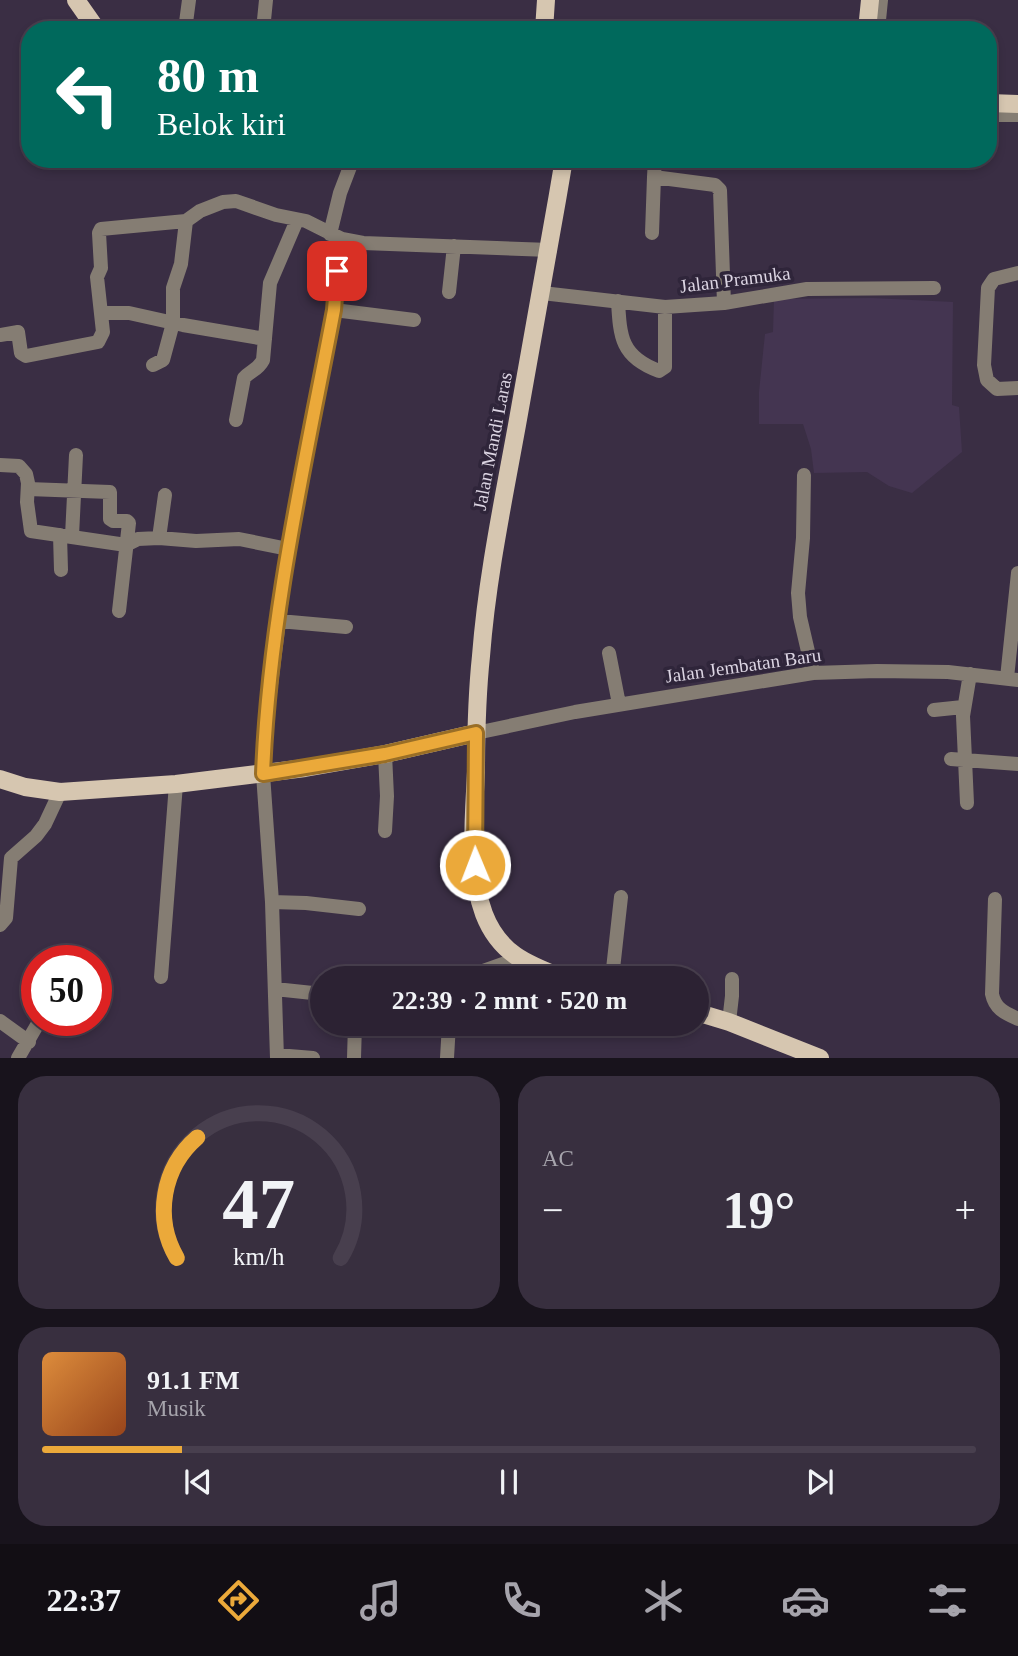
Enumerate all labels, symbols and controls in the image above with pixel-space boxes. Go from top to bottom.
text: 80 m [157,48,259,103]
icon: left [42,49,133,140]
text: Belok kiri [157,106,286,142]
pin [307,241,367,301]
icon: arrive [318,252,356,290]
street label: Jalan Pramuka [679,262,792,297]
street label: Jalan Mandi Laras [469,370,516,512]
street label: Jalan Jembatan Baru [664,644,823,687]
position arrow [438,828,512,902]
speed limit sign: 50 [21,945,112,1036]
text: 22:39 · 2 mnt · 520 m [392,986,627,1015]
text: AC [542,1146,574,1171]
text: 47 [223,1164,295,1245]
text: 19° [723,1182,795,1239]
text: − [542,1189,563,1231]
text: + [955,1189,976,1231]
text: km/h [233,1243,285,1270]
text: 91.1 FM [147,1366,239,1395]
text: Musik [147,1396,206,1421]
icon: previous [179,1463,217,1501]
icon: pause [490,1463,528,1501]
icon: next [801,1463,839,1501]
icon: directions [214,1576,263,1625]
icon: music [356,1576,405,1625]
icon: phone [497,1576,546,1625]
icon: climate [639,1576,688,1625]
icon: car [781,1576,830,1625]
icon: filters [923,1576,972,1625]
text: 22:37 [46,1582,121,1618]

